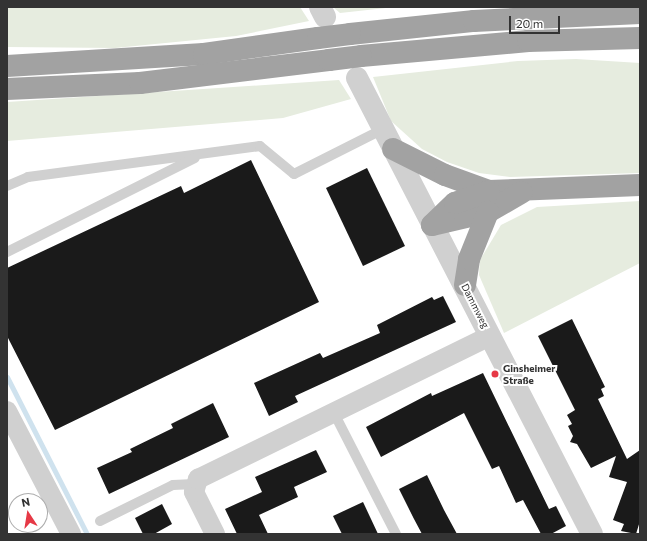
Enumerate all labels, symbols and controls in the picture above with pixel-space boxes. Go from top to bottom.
scale bar [511,8,562,34]
text: 20 m [516,16,543,30]
street label: Dammweg [459,282,491,330]
place label: Ginsheimer Straße [503,362,555,386]
marker: Ginsheimer Straße [490,369,500,379]
north arrow [8,493,48,533]
text: N [20,495,31,509]

